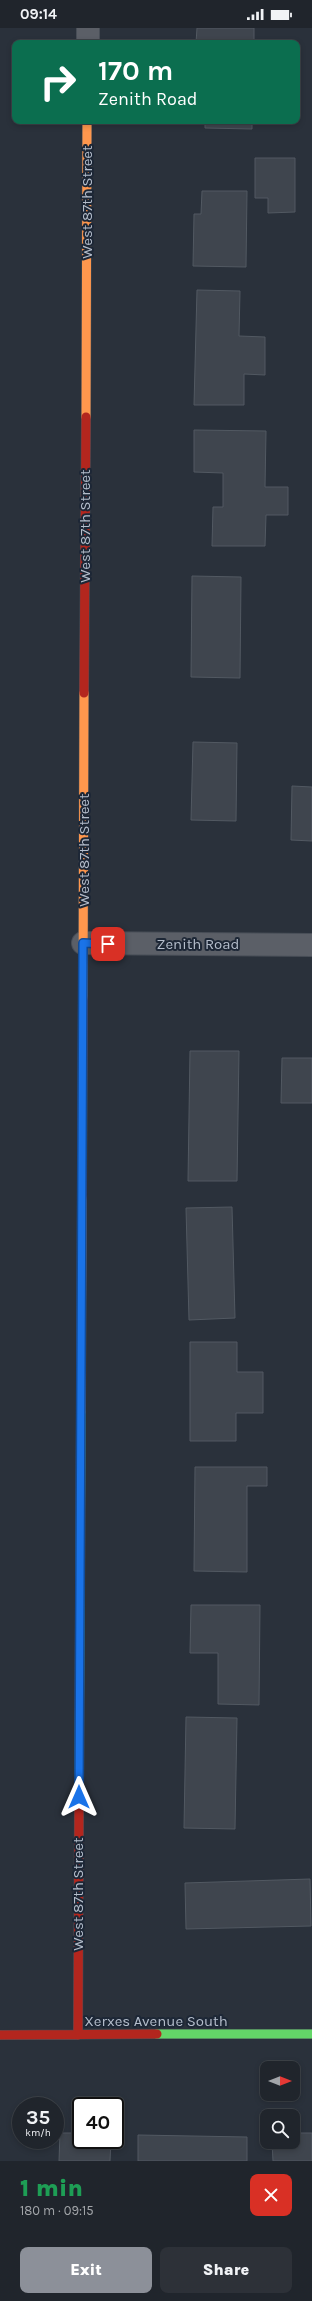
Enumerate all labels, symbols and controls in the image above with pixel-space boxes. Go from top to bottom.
text: 09:14 [20,5,57,23]
text: 170 m [98,54,173,87]
icon: right [32,56,84,108]
text: Zenith Road [98,88,197,110]
street label: West 87th Street [78,145,96,259]
street label: West 87th Street [76,469,94,583]
street label: West 87th Street [75,793,93,907]
pin [91,927,125,961]
icon: arrive [97,933,119,955]
street label: Zenith Road [157,935,239,953]
position arrow [58,1776,100,1818]
street label: West 87th Street [69,1837,87,1951]
street label: Xerxes Avenue South [84,2012,228,2030]
north arrow [260,2061,300,2101]
map controls [260,2061,300,2149]
speed limit sign: 40 [72,2097,124,2149]
text: 35 [26,2106,50,2129]
button: search [260,2109,300,2149]
text: km/h [25,2127,51,2139]
text: 1 min [20,2174,83,2202]
button: close [250,2174,292,2216]
text: 180 m · 09:15 [20,2203,94,2218]
button: Exit [20,2247,152,2293]
button: Share [160,2247,292,2293]

